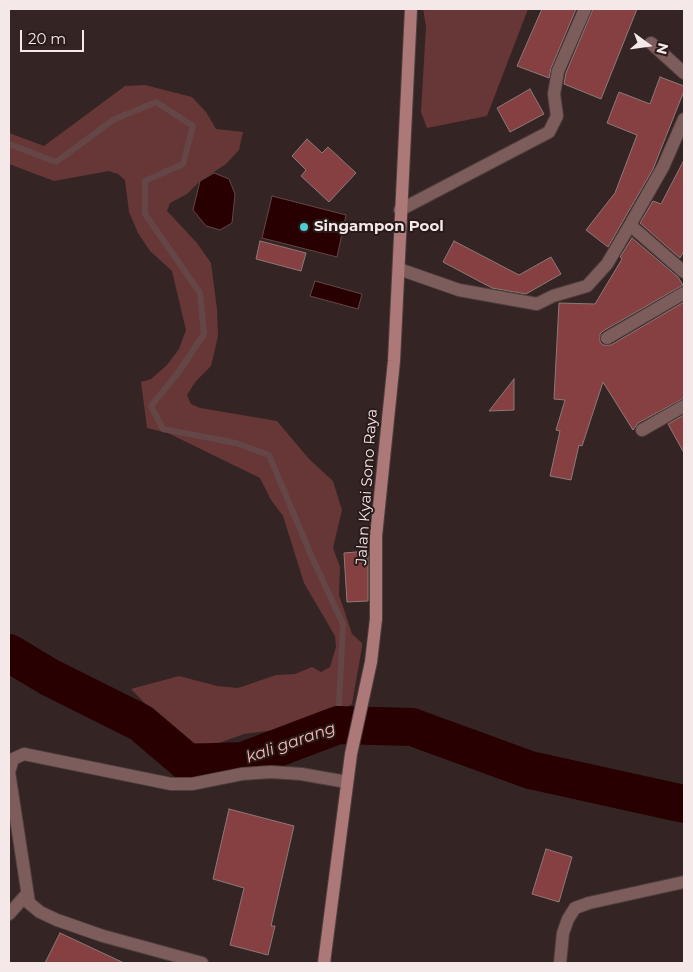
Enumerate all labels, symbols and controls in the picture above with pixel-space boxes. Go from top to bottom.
scale bar [22,20,86,52]
north arrow [623,20,673,70]
text: 20 m [28,29,66,48]
text: N [652,41,673,56]
place label: Singampon Pool [314,218,444,236]
marker: Singampon Pool [298,221,310,233]
street label: Jalan Kyai Sono Raya [353,408,381,566]
water label: kali garang [244,719,338,767]

